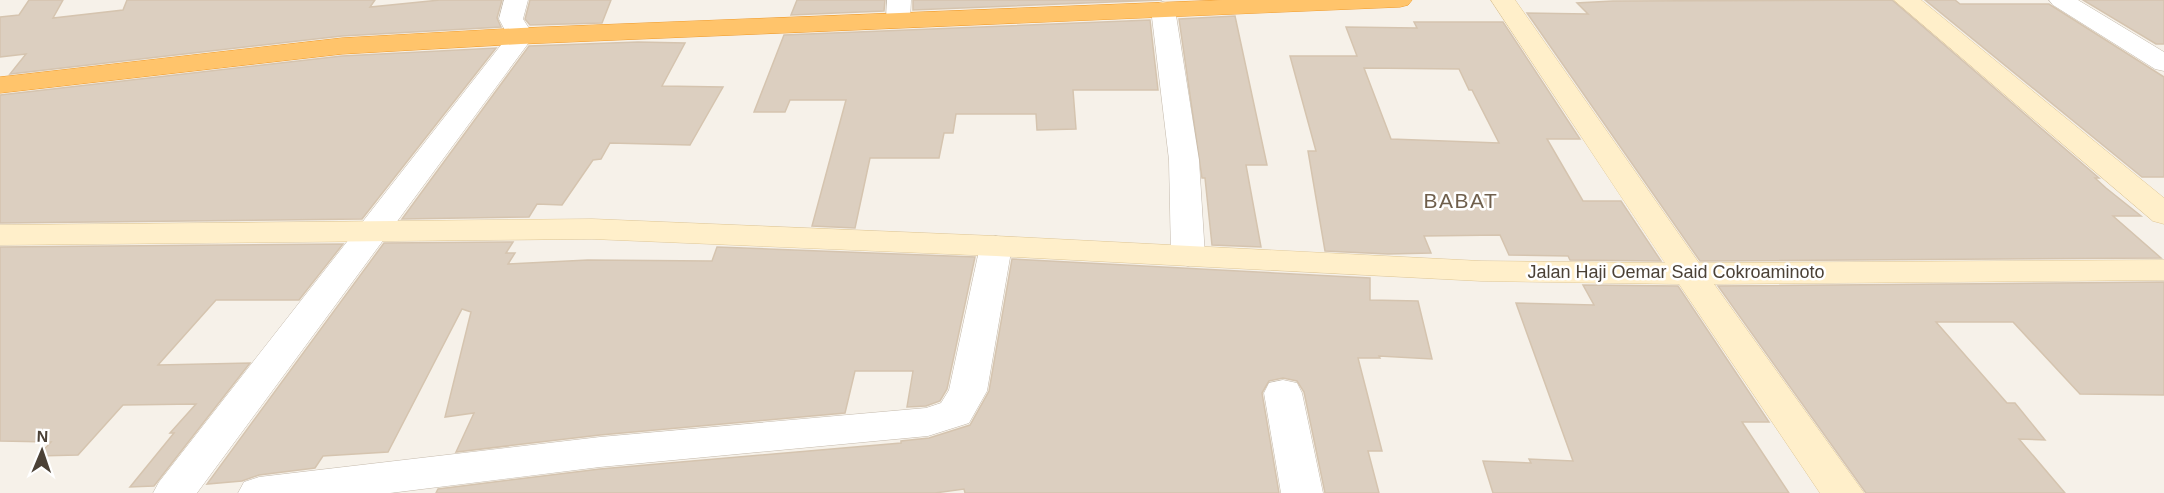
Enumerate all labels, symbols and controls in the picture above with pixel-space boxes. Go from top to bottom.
district label: BABAT [1424,189,1498,212]
street label: Jalan Haji Oemar Said Cokroaminoto [1527,262,1825,282]
north arrow [12,421,72,481]
text: N [36,428,49,445]

